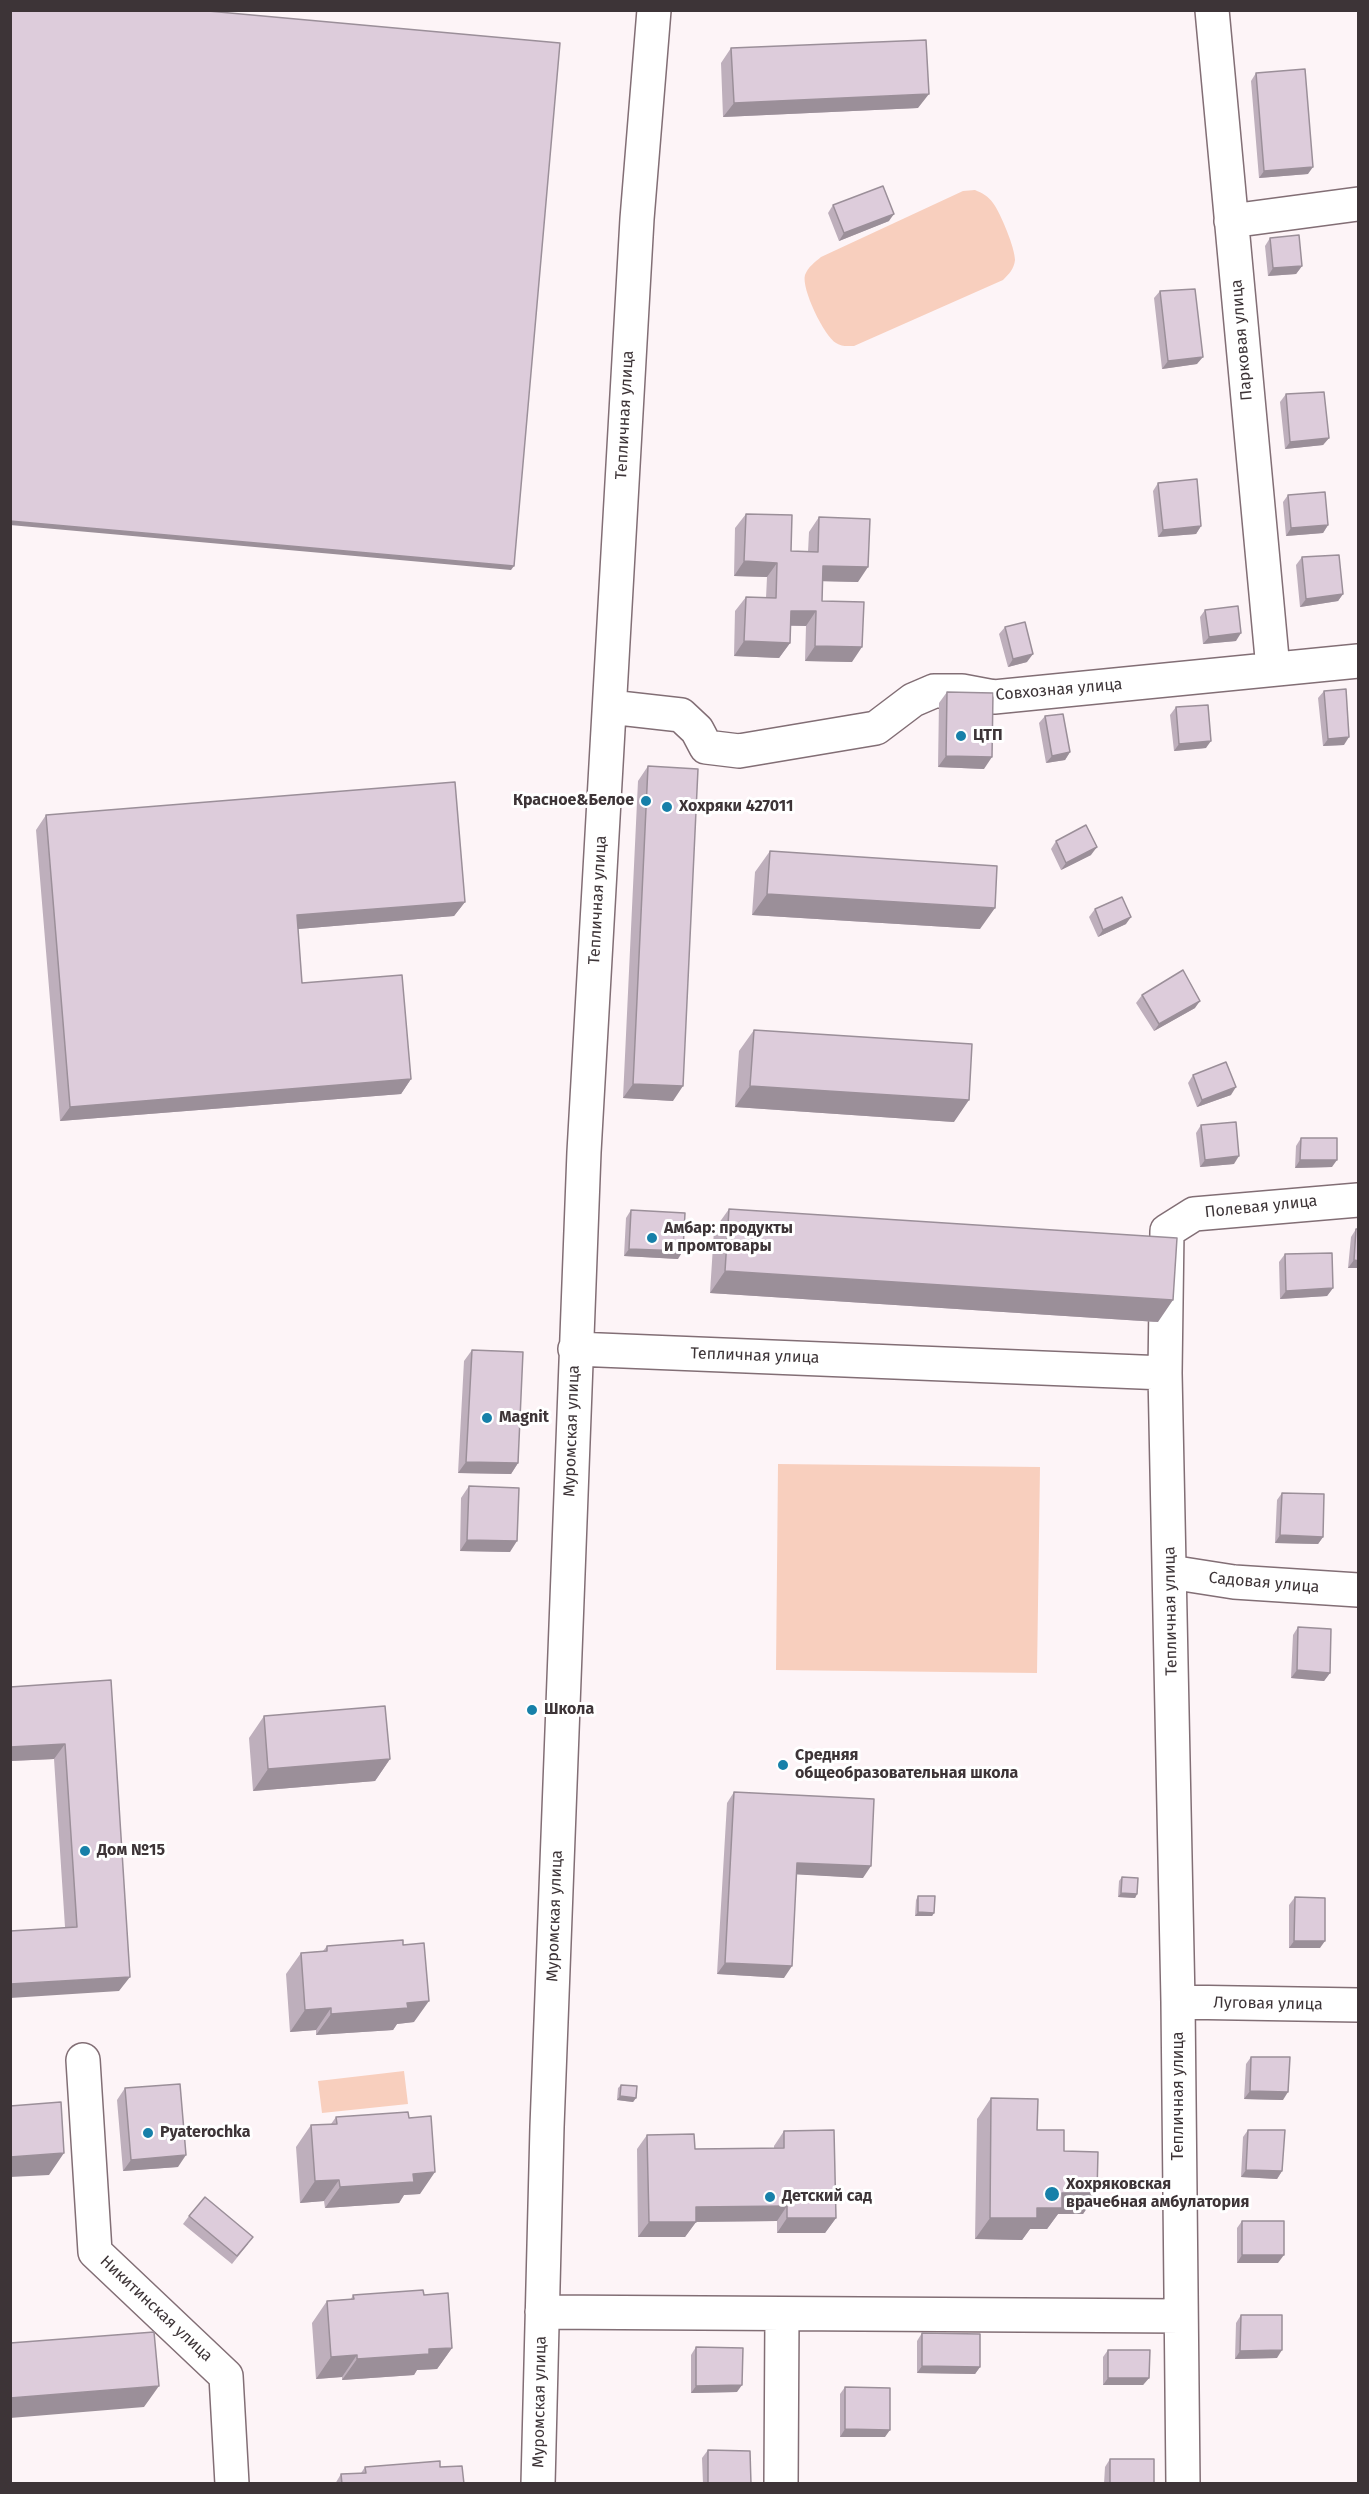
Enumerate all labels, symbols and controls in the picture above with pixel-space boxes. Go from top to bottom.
street label: Парковая улица [1227,279,1257,401]
street label: Тепличная улица [612,350,638,480]
street label: Совхозная улица [995,675,1123,705]
place label: ЦТП [973,726,1003,746]
marker: ЦТП [954,729,968,743]
place label: Красное&Белое [513,791,634,811]
marker: Красное&Белое [639,794,653,808]
place label: Хохряки 427011 [679,797,793,817]
marker: Хохряки 427011 [660,800,674,814]
street label: Тепличная улица [585,835,611,965]
street label: Полевая улица [1204,1192,1318,1222]
place label: Амбар: продукты и промтовары [664,1219,793,1257]
marker: Амбар: продукты и промтовары [645,1231,659,1245]
street label: Тепличная улица [690,1344,820,1368]
street label: Муромская улица [560,1365,584,1497]
place label: Magnit [499,1408,549,1428]
marker: Magnit [480,1411,494,1425]
street label: Тепличная улица [1160,1546,1182,1676]
street label: Садовая улица [1208,1569,1320,1597]
place label: Школа [544,1700,594,1720]
marker: Школа [525,1703,539,1717]
place label: Средняя общеобразовательная школа [795,1746,1018,1784]
marker: Средняя общеобразовательная школа [776,1758,790,1772]
place label: Дом №15 [97,1841,165,1861]
marker: Дом №15 [78,1844,92,1858]
street label: Муромская улица [543,1850,567,1982]
street label: Луговая улица [1213,1993,1323,2015]
street label: Тепличная улица [1169,2031,1189,2161]
place label: Pyaterochka [160,2123,250,2143]
marker: Pyaterochka [141,2126,155,2140]
place label: Хохряковская врачебная амбулатория [1066,2175,1249,2213]
marker: Хохряковская врачебная амбулатория [1043,2185,1061,2203]
place label: Детский сад [782,2187,872,2207]
marker: Детский сад [763,2190,777,2204]
street label: Никитинская улица [96,2252,216,2366]
street label: Муромская улица [529,2336,551,2468]

